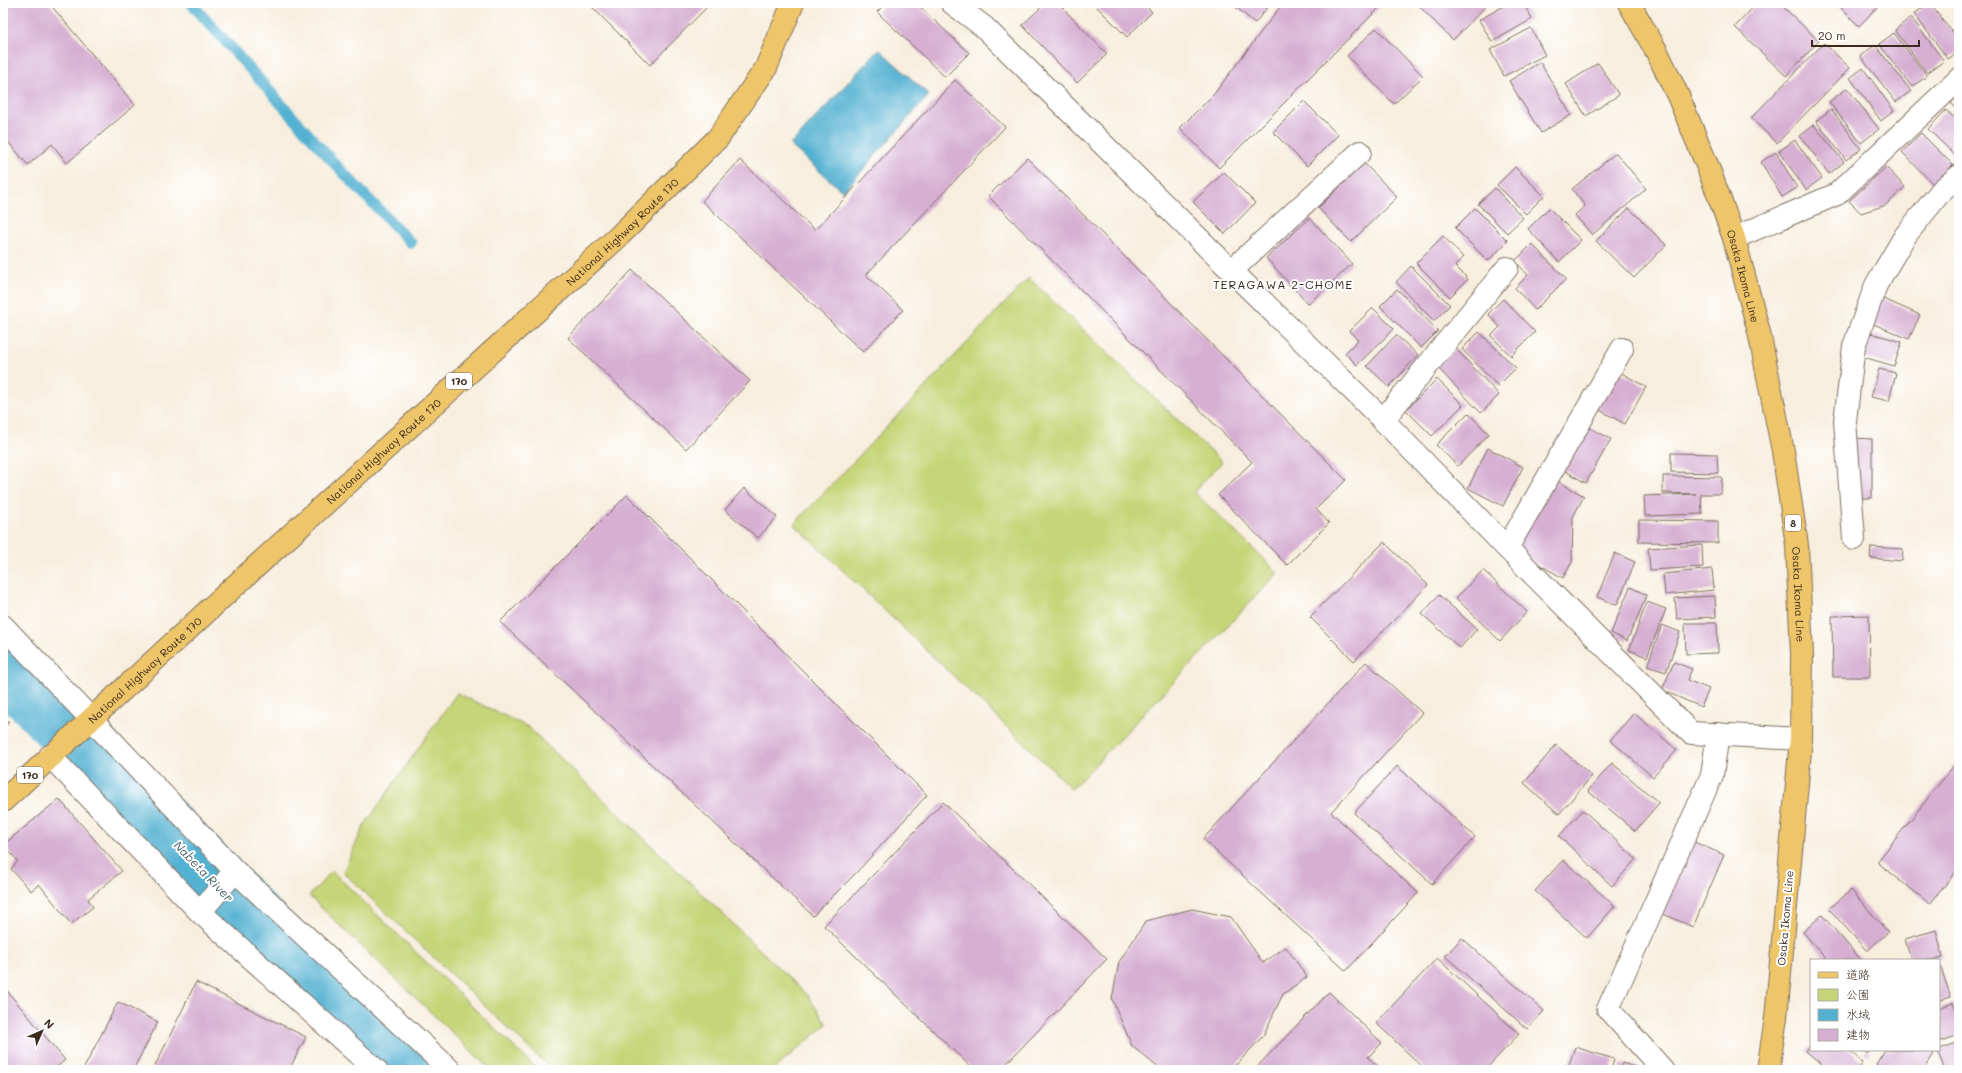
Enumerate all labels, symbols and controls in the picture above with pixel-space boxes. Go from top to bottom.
scale bar [1812,22,1919,48]
text: 20 m [1818,27,1846,43]
street label: National Highway Route 170 [562,174,681,289]
street label: Osaka Ikoma Line [1724,227,1764,324]
district label: TERAGAWA 2-CHOME [1213,276,1353,292]
road number: 170 [446,373,472,389]
street label: National Highway Route 170 [323,394,444,507]
road number: 8 [1785,515,1801,531]
street label: Osaka Ikoma Line [1790,546,1809,643]
street label: National Highway Route 170 [84,613,205,726]
road number: 170 [17,767,43,783]
water label: Nabeta River [171,837,237,905]
street label: Osaka Ikoma Line [1773,870,1797,966]
legend [1810,959,1940,1051]
text: 道路 [1846,966,1870,982]
text: 公園 [1846,986,1870,1002]
text: 水域 [1846,1006,1870,1022]
north arrow [22,1011,62,1051]
text: N [41,1015,58,1032]
text: 建物 [1846,1026,1870,1042]

